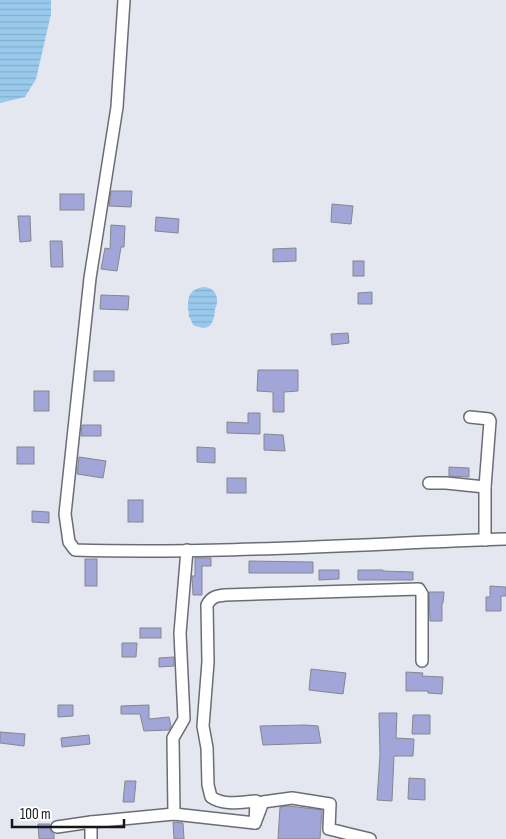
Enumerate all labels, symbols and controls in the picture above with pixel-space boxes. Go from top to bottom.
scale bar [12,796,125,828]
text: 100 m [20,805,51,824]

